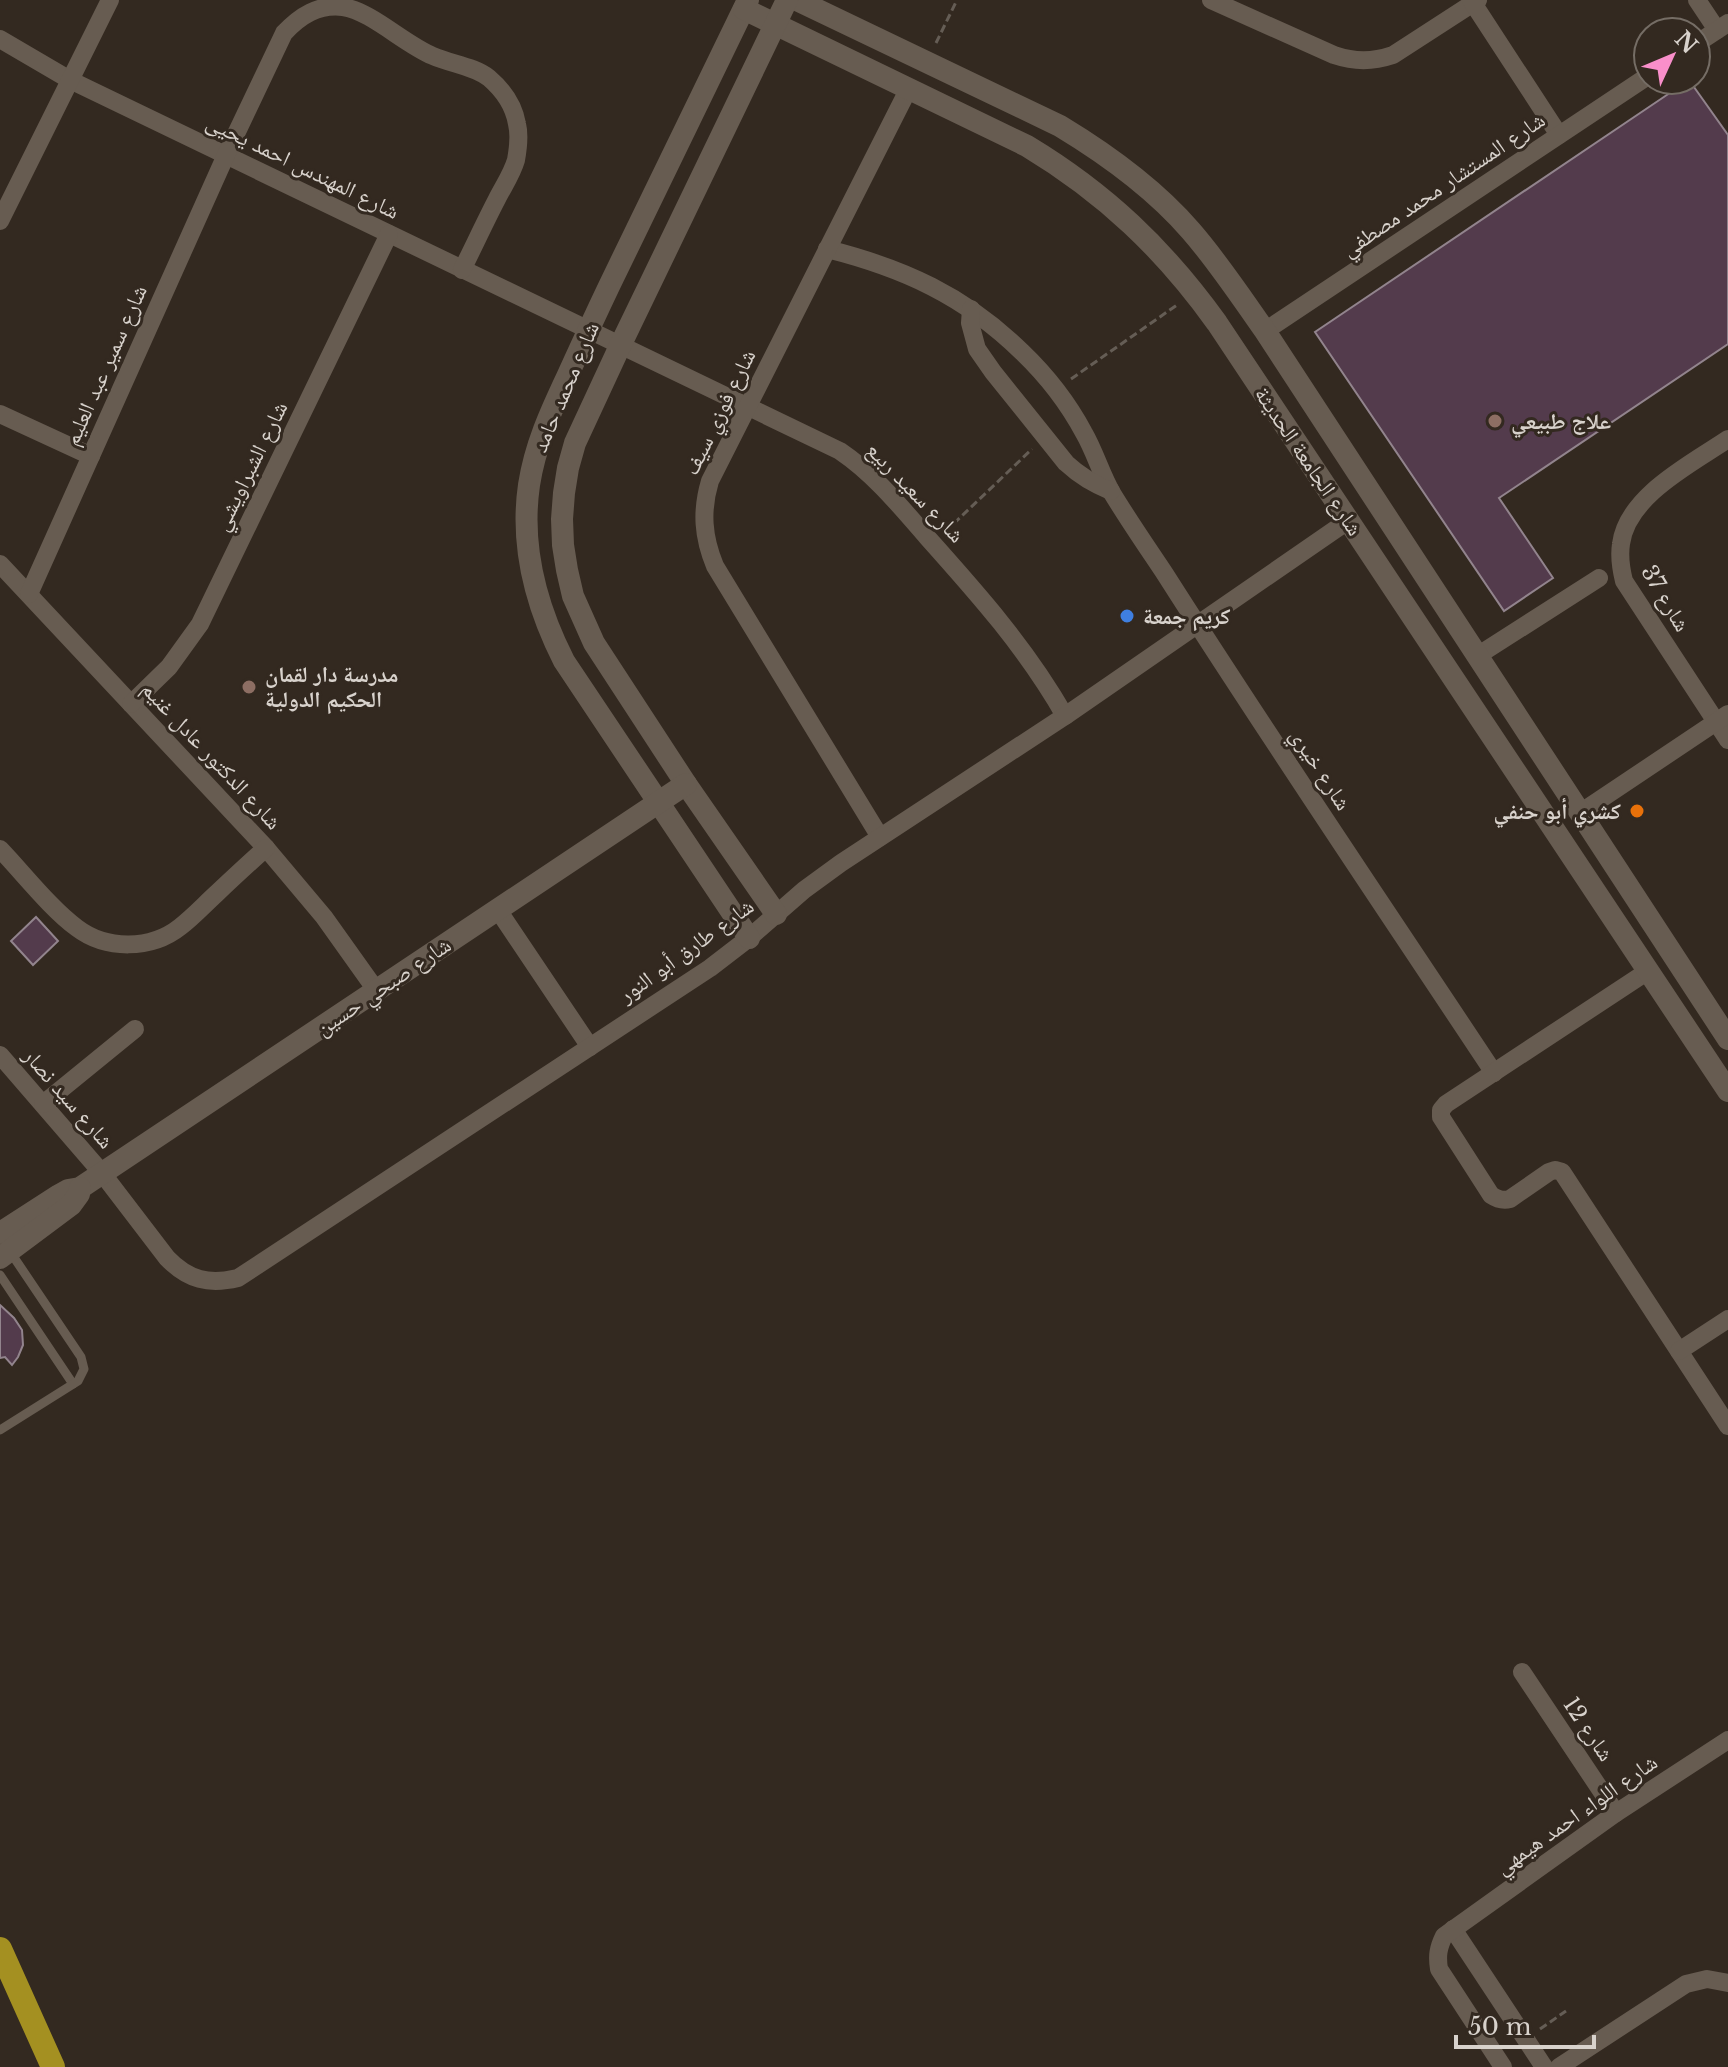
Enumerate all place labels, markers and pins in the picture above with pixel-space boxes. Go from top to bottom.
place label: علاج طبيعي [1511,408,1611,438]
marker: علاج طبيعي [1486,412,1504,430]
place label: كريم جمعة [1143,603,1231,631]
marker: كريم جمعة [1118,607,1136,625]
place label: مدرسة دار لقمان الحكيم الدولية [265,661,398,714]
marker: مدرسة دار لقمان الحكيم الدولية [240,678,258,696]
place label: كشري أبو حنفي [1494,797,1621,828]
marker: كشري أبو حنفي [1628,802,1646,820]

